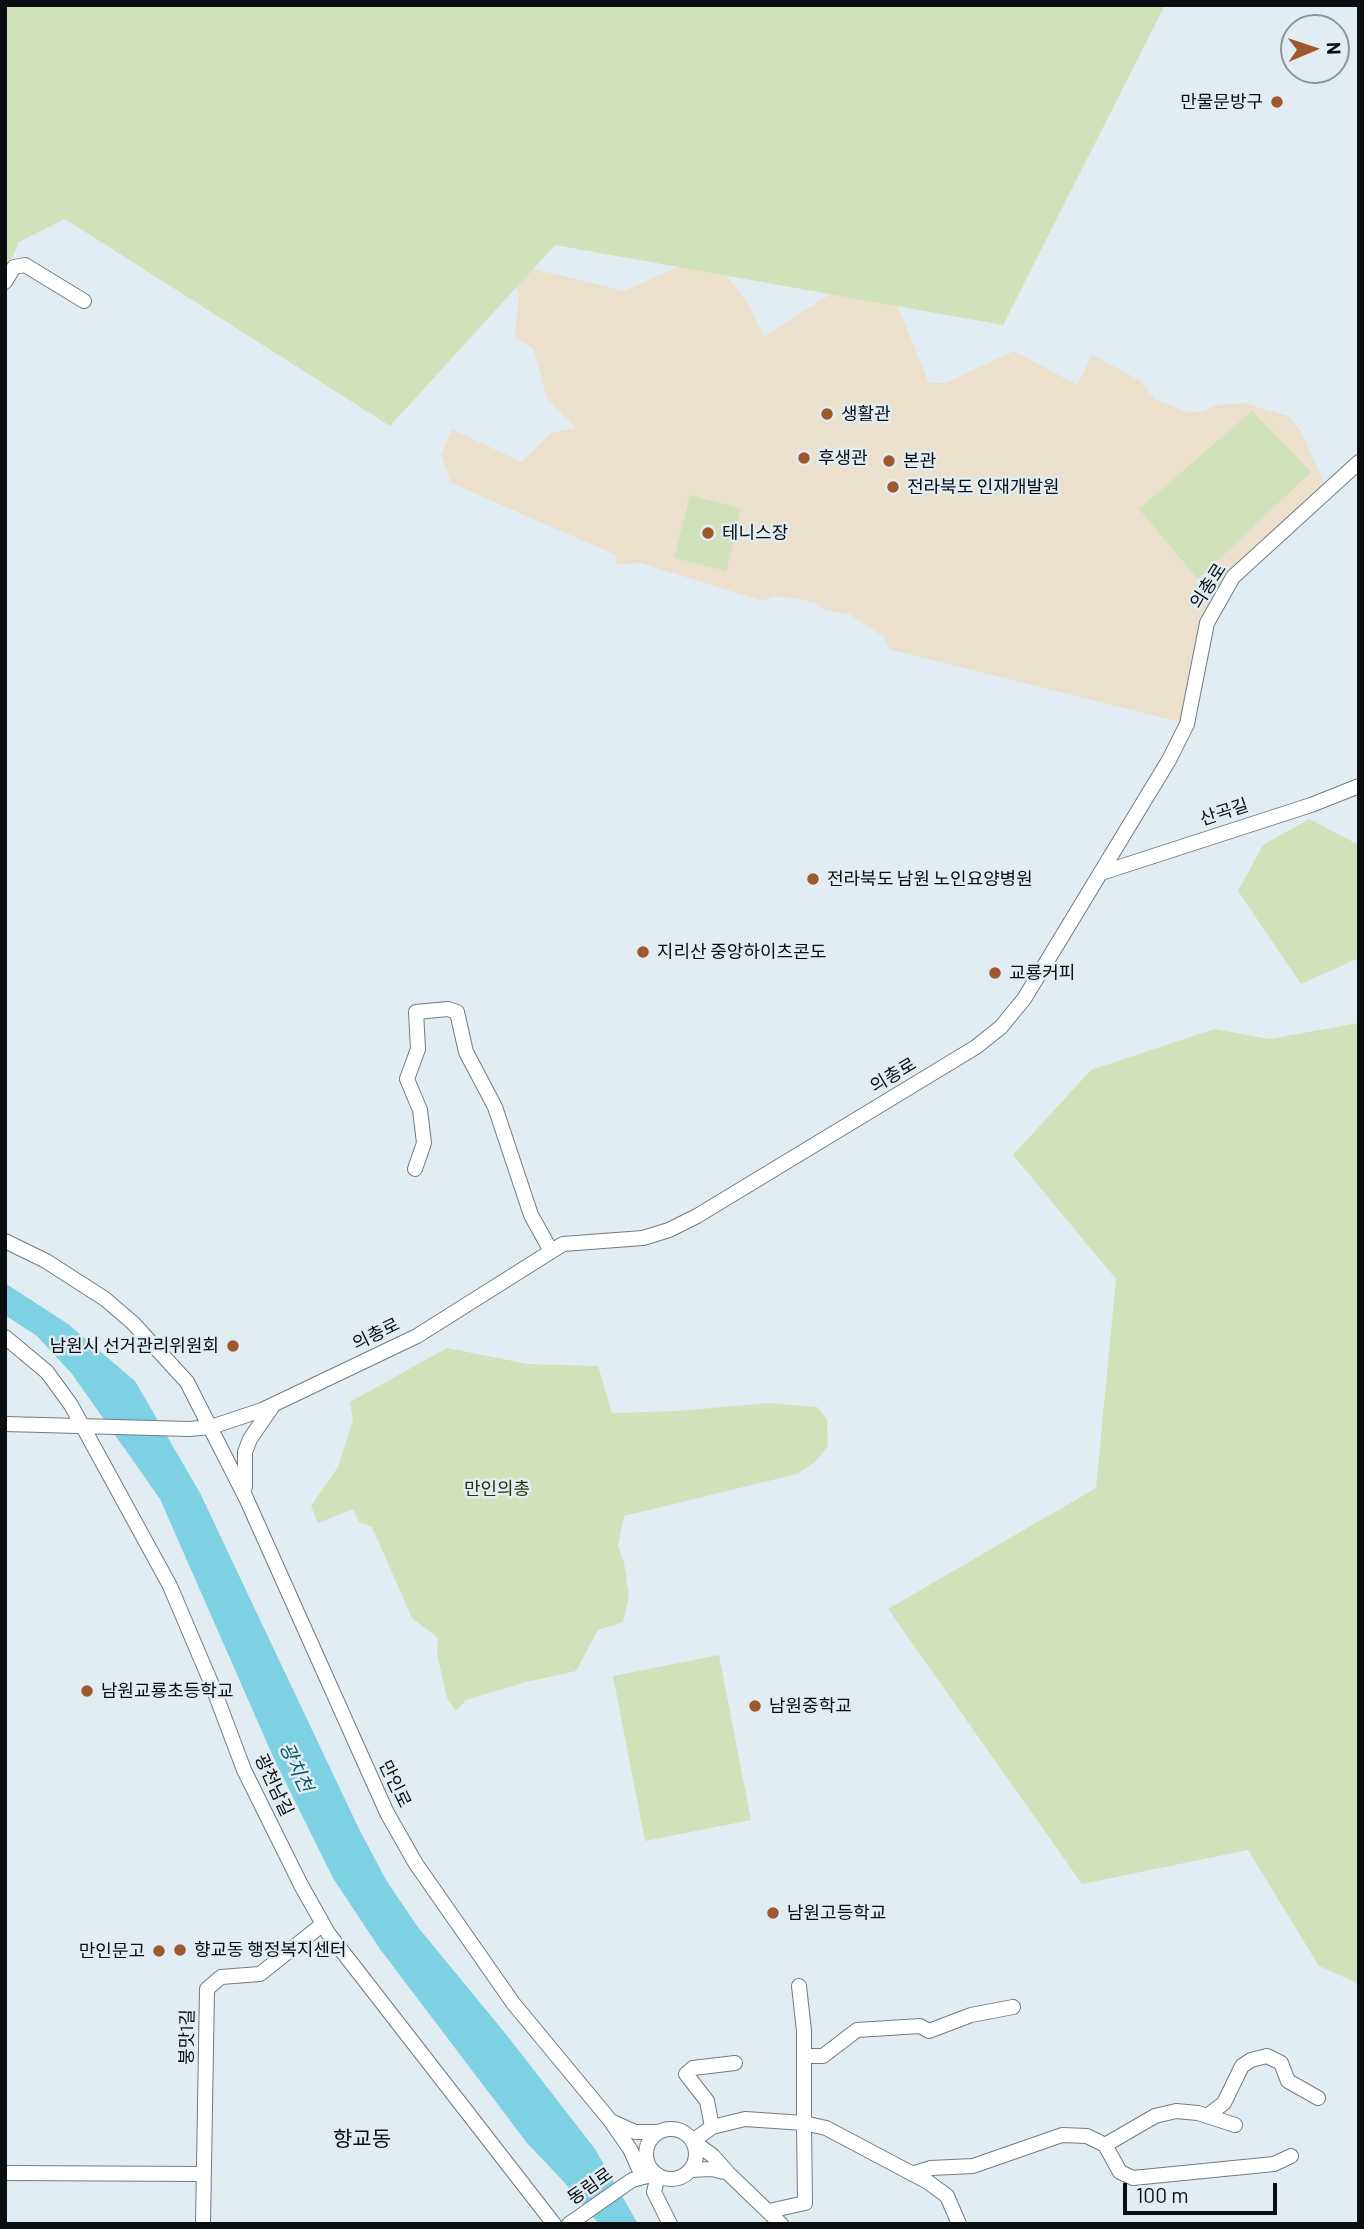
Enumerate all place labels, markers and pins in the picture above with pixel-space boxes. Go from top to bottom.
place label: 만물문방구 [1180,91,1263,113]
marker: 만물문방구 [1269,94,1285,110]
place label: 생활관 [841,403,891,425]
marker: 생활관 [819,406,835,422]
place label: 후생관 [818,447,868,469]
marker: 후생관 [796,450,812,466]
place label: 본관 [903,450,936,472]
marker: 본관 [881,453,897,469]
place label: 전라북도 인재개발원 [907,476,1060,498]
marker: 전라북도 인재개발원 [885,479,901,495]
place label: 테니스장 [722,522,788,544]
marker: 테니스장 [700,525,716,541]
place label: 전라북도 남원 노인요양병원 [827,868,1033,890]
marker: 전라북도 남원 노인요양병원 [805,871,821,887]
place label: 지리산 중앙하이츠콘도 [657,941,826,963]
marker: 지리산 중앙하이츠콘도 [635,944,651,960]
place label: 교룡커피 [1009,962,1075,984]
marker: 교룡커피 [987,965,1003,981]
place label: 남원시 선거관리위원회 [50,1335,219,1357]
marker: 남원시 선거관리위원회 [225,1338,241,1354]
place label: 남원교룡초등학교 [101,1680,233,1702]
marker: 남원교룡초등학교 [79,1683,95,1699]
place label: 남원중학교 [769,1695,852,1717]
marker: 남원중학교 [747,1698,763,1714]
place label: 남원고등학교 [787,1902,886,1924]
marker: 남원고등학교 [765,1905,781,1921]
place label: 향교동 행정복지센터 [194,1939,347,1961]
place label: 만인문고 [79,1940,145,1962]
marker: 향교동 행정복지센터 [172,1942,188,1958]
marker: 만인문고 [151,1943,167,1959]

